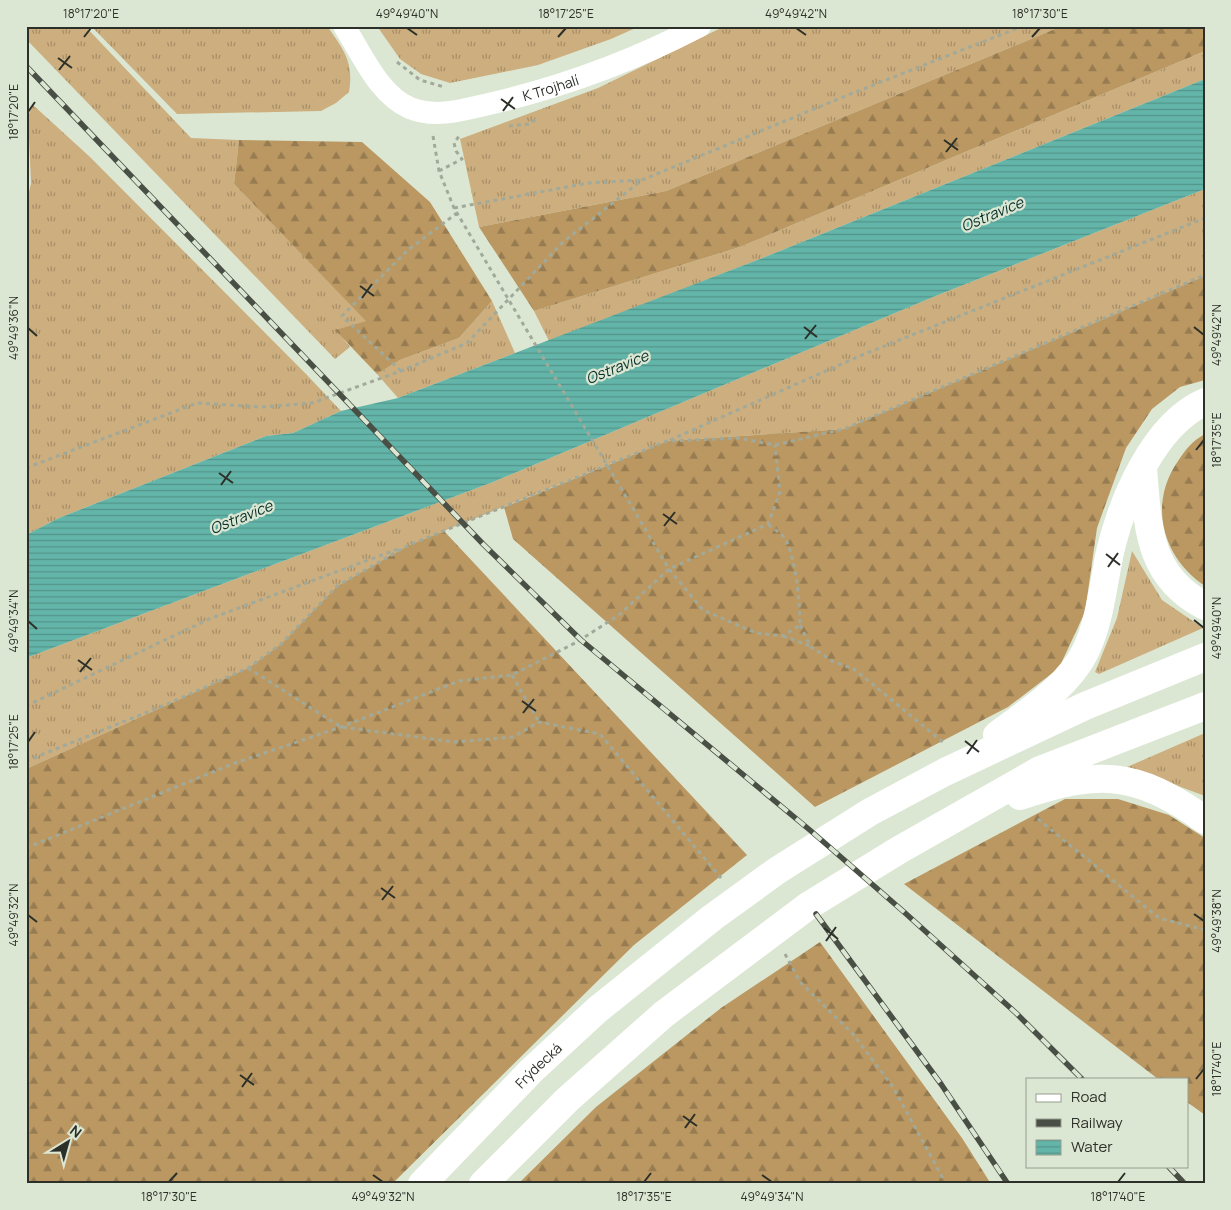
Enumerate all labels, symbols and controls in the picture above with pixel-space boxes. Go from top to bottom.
text: 18°17'20"E [63,5,119,22]
text: 49°49'40"N [376,5,438,22]
text: 18°17'25"E [538,5,594,22]
text: 49°49'42"N [765,5,827,22]
text: 18°17'30"E [1012,5,1068,22]
street label: K Trojhalí [520,70,581,105]
text: 18°17'20"E [5,84,22,140]
water label: Ostravice [958,191,1028,237]
text: 49°49'36"N [5,296,22,360]
text: 49°49'42"N [1208,304,1225,366]
water label: Ostravice [583,344,653,389]
text: 18°17'35"E [1208,412,1225,468]
water label: Ostravice [207,494,277,539]
text: 49°49'34"N [5,589,22,653]
text: 49°49'40"N [1208,597,1225,659]
text: 18°17'25"E [5,714,22,770]
text: 49°49'32"N [5,883,22,947]
text: 49°49'38"N [1208,889,1225,953]
street label: Frýdecká [510,1038,565,1092]
text: 18°17'40"E [1208,1041,1225,1096]
legend [1026,1078,1188,1168]
text: Road [1071,1086,1107,1107]
text: Railway [1071,1112,1123,1133]
north arrow [42,1118,92,1168]
text: N [66,1121,86,1142]
text: Water [1071,1136,1113,1157]
text: 18°17'30"E [141,1188,197,1205]
text: 49°49'32"N [351,1188,415,1205]
text: 18°17'35"E [616,1188,672,1205]
text: 49°49'34"N [740,1188,804,1205]
text: 18°17'40"E [1091,1188,1146,1205]

